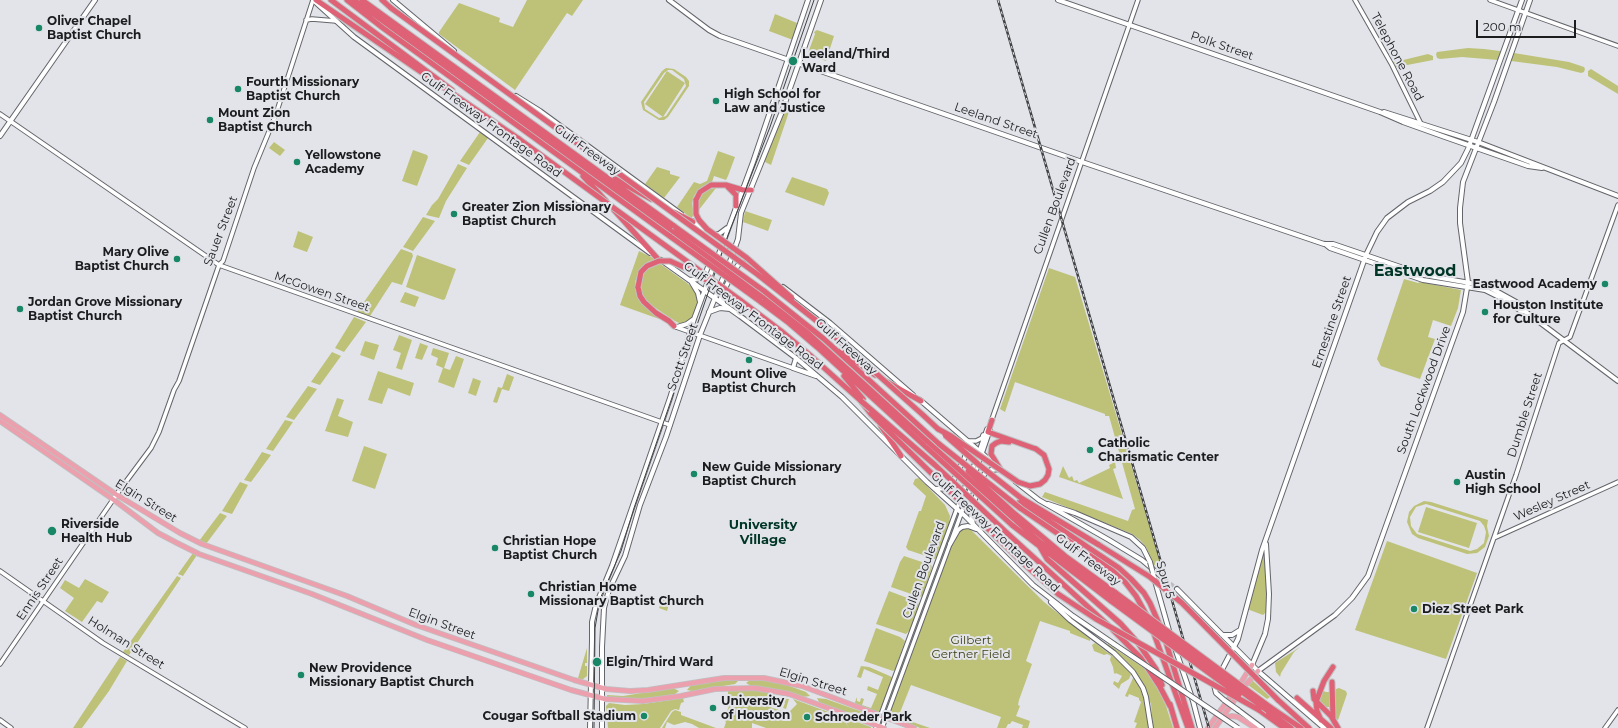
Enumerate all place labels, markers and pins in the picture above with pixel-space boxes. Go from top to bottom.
place label: Oliver Chapel Baptist Church [47,14,141,42]
marker: Oliver Chapel Baptist Church [34,23,44,33]
place label: Leeland/Third Ward [802,47,890,75]
marker: Leeland/Third Ward [787,55,799,67]
place label: Fourth Missionary Baptist Church [246,75,359,103]
marker: Fourth Missionary Baptist Church [233,84,243,94]
place label: High School for Law and Justice [724,87,825,115]
marker: High School for Law and Justice [711,96,721,106]
place label: Mount Zion Baptist Church [218,106,312,134]
marker: Mount Zion Baptist Church [205,115,215,125]
place label: Yellowstone Academy [305,148,381,176]
marker: Yellowstone Academy [292,157,302,167]
place label: Greater Zion Missionary Baptist Church [462,200,611,228]
marker: Greater Zion Missionary Baptist Church [449,209,459,219]
place label: Mary Olive Baptist Church [75,245,169,273]
marker: Mary Olive Baptist Church [172,254,182,264]
place label: Eastwood Academy [1472,277,1597,291]
marker: Eastwood Academy [1600,279,1610,289]
place label: Jordan Grove Missionary Baptist Church [28,295,182,323]
place label: Houston Institute for Culture [1493,298,1603,326]
marker: Jordan Grove Missionary Baptist Church [15,304,25,314]
marker: Houston Institute for Culture [1480,307,1490,317]
marker: Mount Olive Baptist Church [744,355,754,365]
place label: Mount Olive Baptist Church [702,367,796,395]
place label: Catholic Charismatic Center [1098,436,1219,464]
marker: Catholic Charismatic Center [1085,445,1095,455]
place label: New Guide Missionary Baptist Church [702,460,841,488]
place label: Austin High School [1465,468,1541,496]
marker: New Guide Missionary Baptist Church [689,469,699,479]
marker: Austin High School [1452,477,1462,487]
place label: Riverside Health Hub [61,517,132,545]
marker: Riverside Health Hub [46,525,58,537]
place label: Christian Hope Baptist Church [503,534,597,562]
marker: Christian Hope Baptist Church [490,543,500,553]
place label: Christian Home Missionary Baptist Church [539,580,704,608]
marker: Christian Home Missionary Baptist Church [526,589,536,599]
place label: Diez Street Park [1422,602,1524,616]
marker: Diez Street Park [1409,604,1419,614]
place label: Elgin/Third Ward [606,655,713,669]
marker: Elgin/Third Ward [591,656,603,668]
place label: New Providence Missionary Baptist Church [309,661,474,689]
marker: New Providence Missionary Baptist Church [296,670,306,680]
place label: University of Houston [721,694,790,722]
marker: University of Houston [708,703,718,713]
place label: Cougar Softball Stadium [483,709,636,723]
place label: Schroeder Park [815,710,912,724]
marker: Cougar Softball Stadium [639,711,649,721]
marker: Schroeder Park [802,712,812,722]

